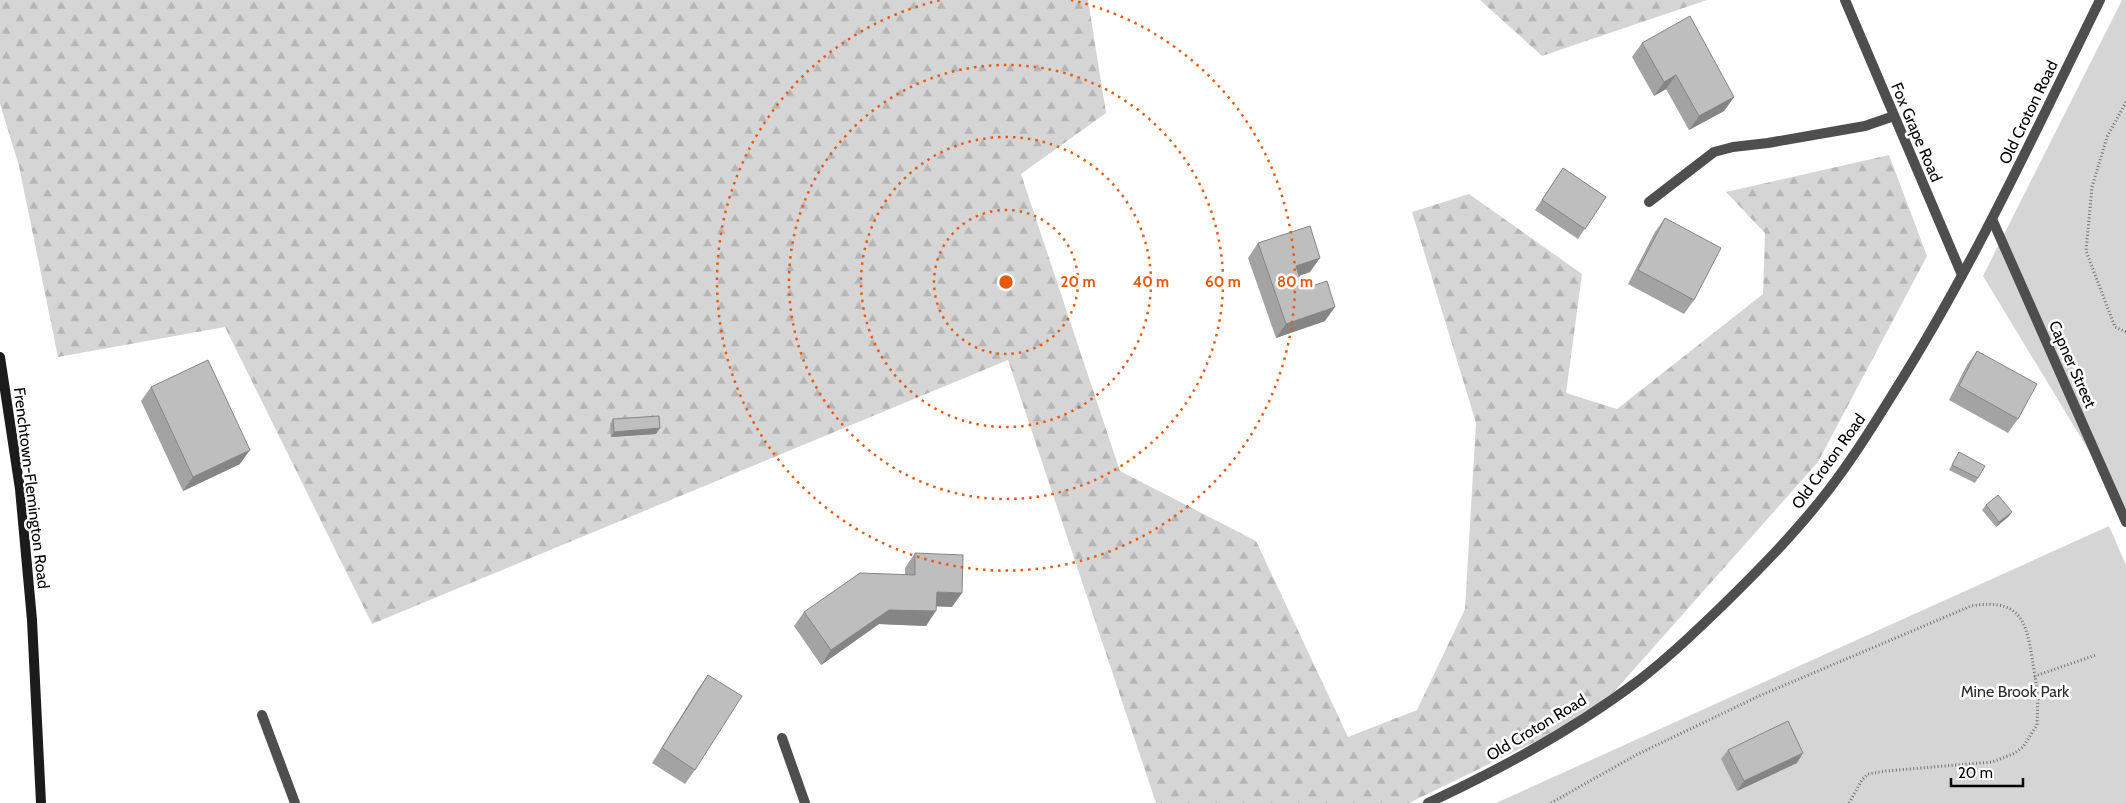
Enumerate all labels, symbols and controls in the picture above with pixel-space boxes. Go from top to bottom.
street label: Old Croton Road [1995,57,2062,167]
street label: Fox Grape Road [1887,80,1946,185]
centre of rings [997,273,1015,291]
text: 20 m [1061,273,1095,291]
text: 40 m [1133,273,1169,291]
text: 60 m [1205,273,1241,291]
text: 80 m [1277,273,1313,291]
street label: Capner Street [2045,318,2100,411]
street label: Frenchtown-Flemington Road [10,386,53,590]
street label: Old Croton Road [1787,410,1869,513]
park label: Mine Brook Park [1961,682,2070,701]
street label: Old Croton Road [1483,690,1590,765]
scale bar [1951,756,2024,788]
text: 20 m [1958,764,1993,782]

